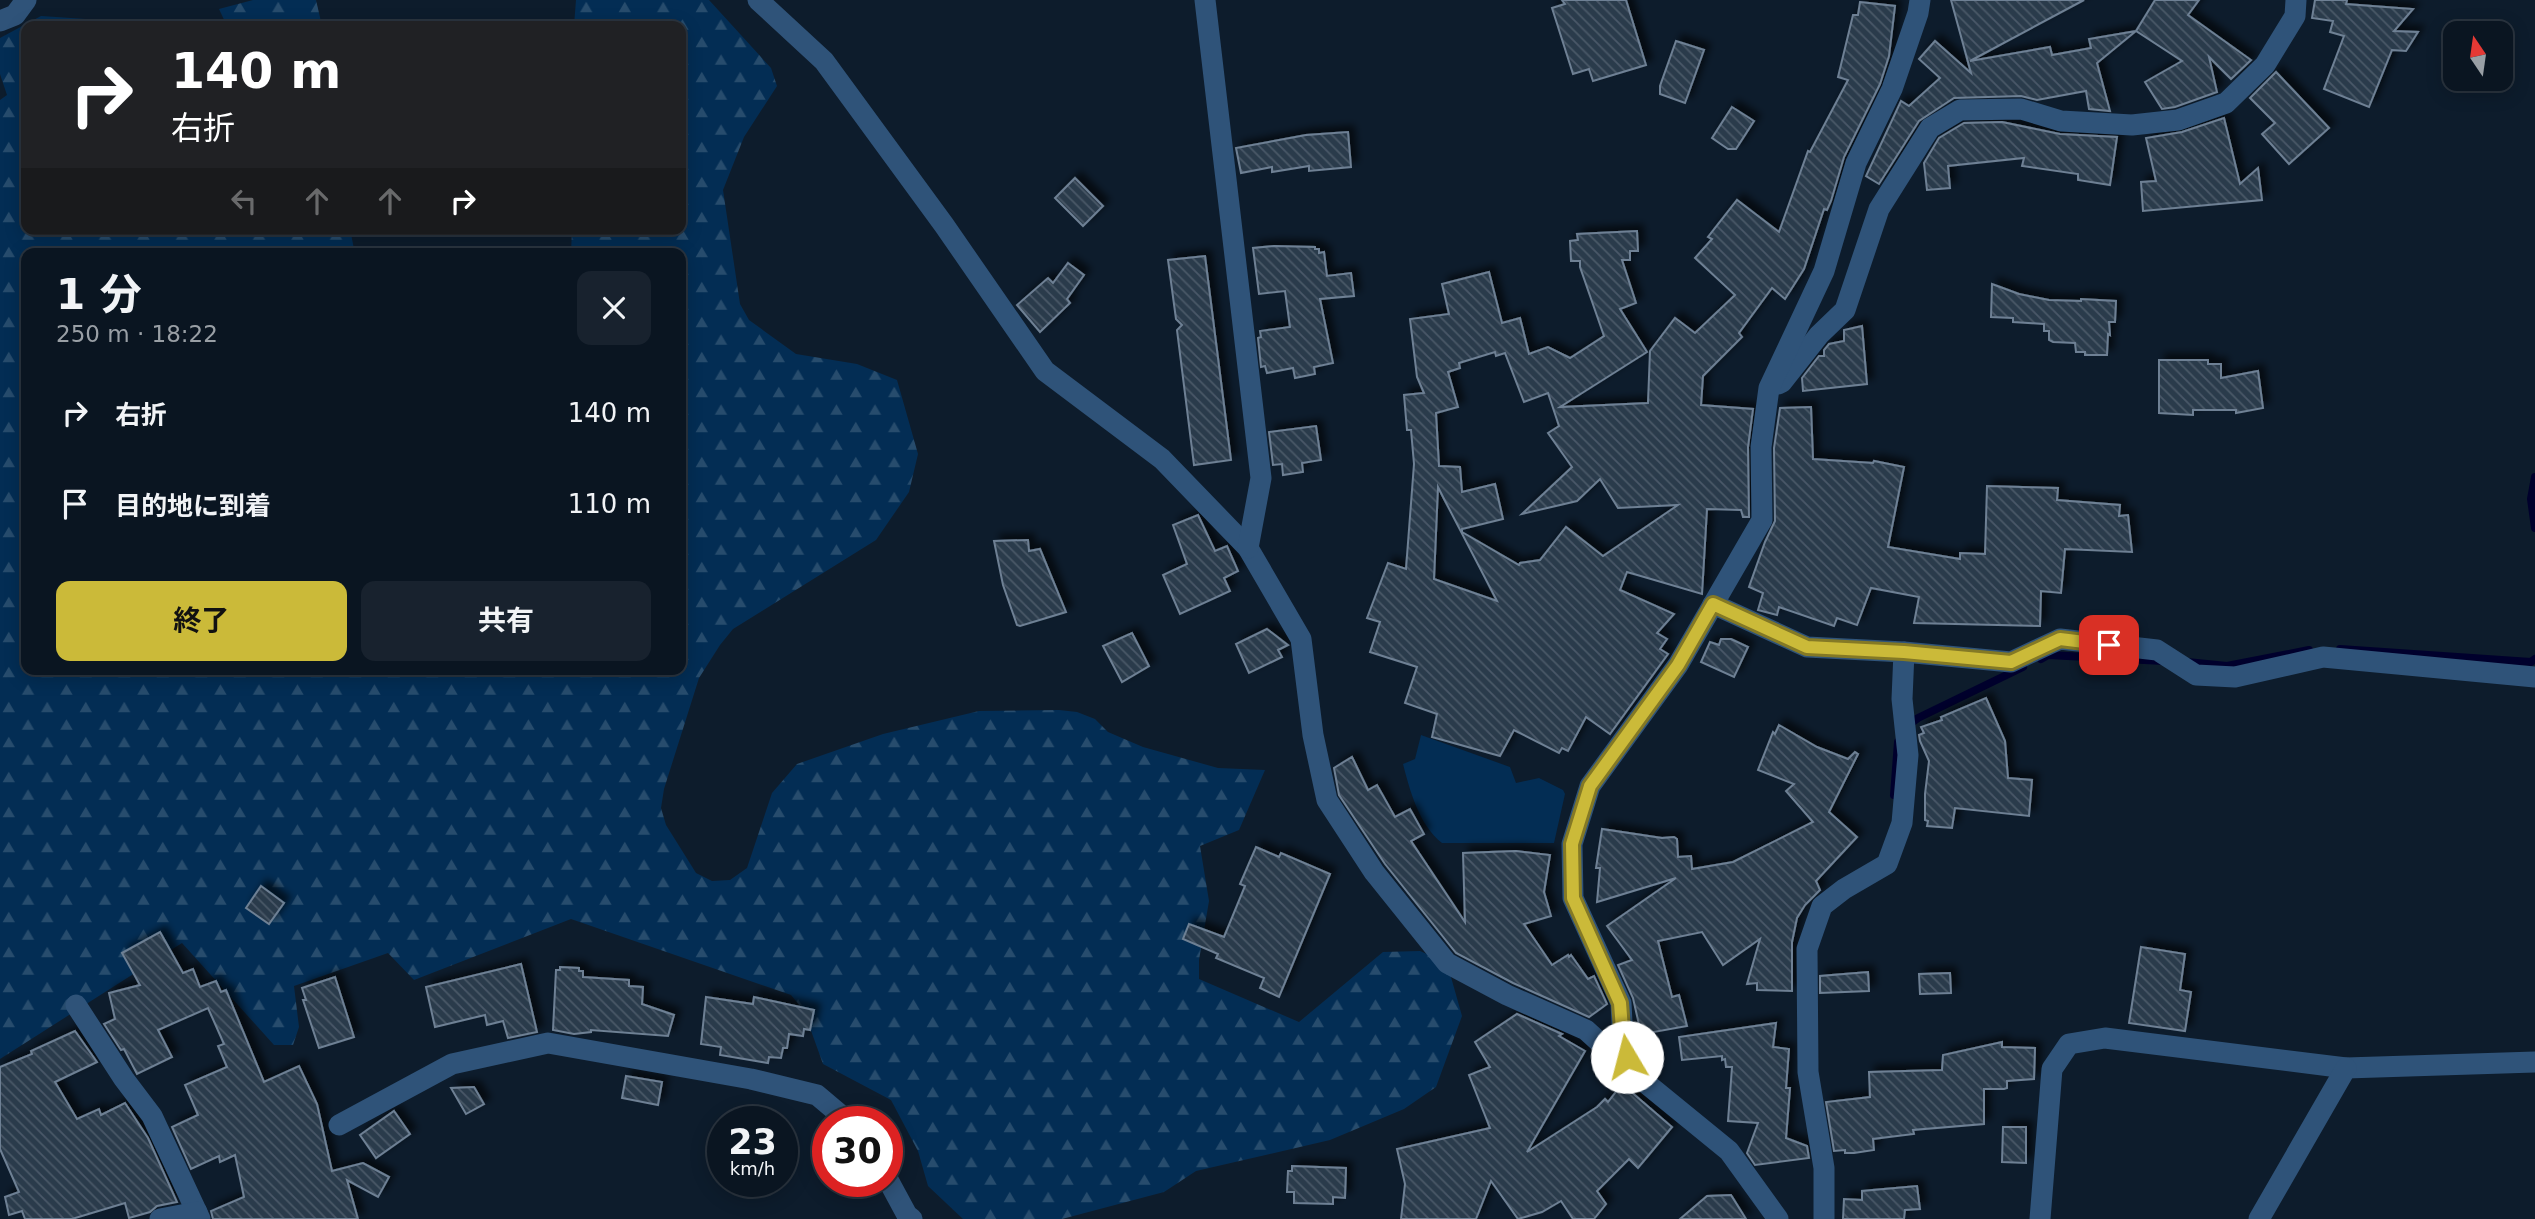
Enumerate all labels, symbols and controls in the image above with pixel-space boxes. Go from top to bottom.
north arrow [2443,21,2513,91]
map controls [2443,21,2513,91]
text: 140 m [171,43,341,100]
icon: right [56,49,147,140]
text: 右折 [171,109,235,147]
icon: left [225,182,263,220]
icon: ahead [298,182,336,220]
icon: ahead [371,182,409,220]
icon: right [444,182,482,220]
text: 1 分 [56,270,142,319]
button: close [577,271,651,345]
text: 250 m · 18:22 [56,321,218,347]
icon: right [56,394,94,432]
text: 140 m [568,398,651,428]
text: 右折 [115,400,167,430]
icon: arrive [56,485,94,523]
text: 110 m [568,489,651,519]
text: 目的地に到着 [115,491,271,521]
button: 終了 [56,581,347,661]
button: 共有 [361,581,651,661]
pin [2079,615,2139,675]
icon: arrive [2090,626,2128,664]
position arrow [1590,1020,1664,1094]
speed limit sign: 30 [812,1106,903,1197]
text: 23 [728,1122,777,1162]
text: km/h [730,1158,775,1179]

